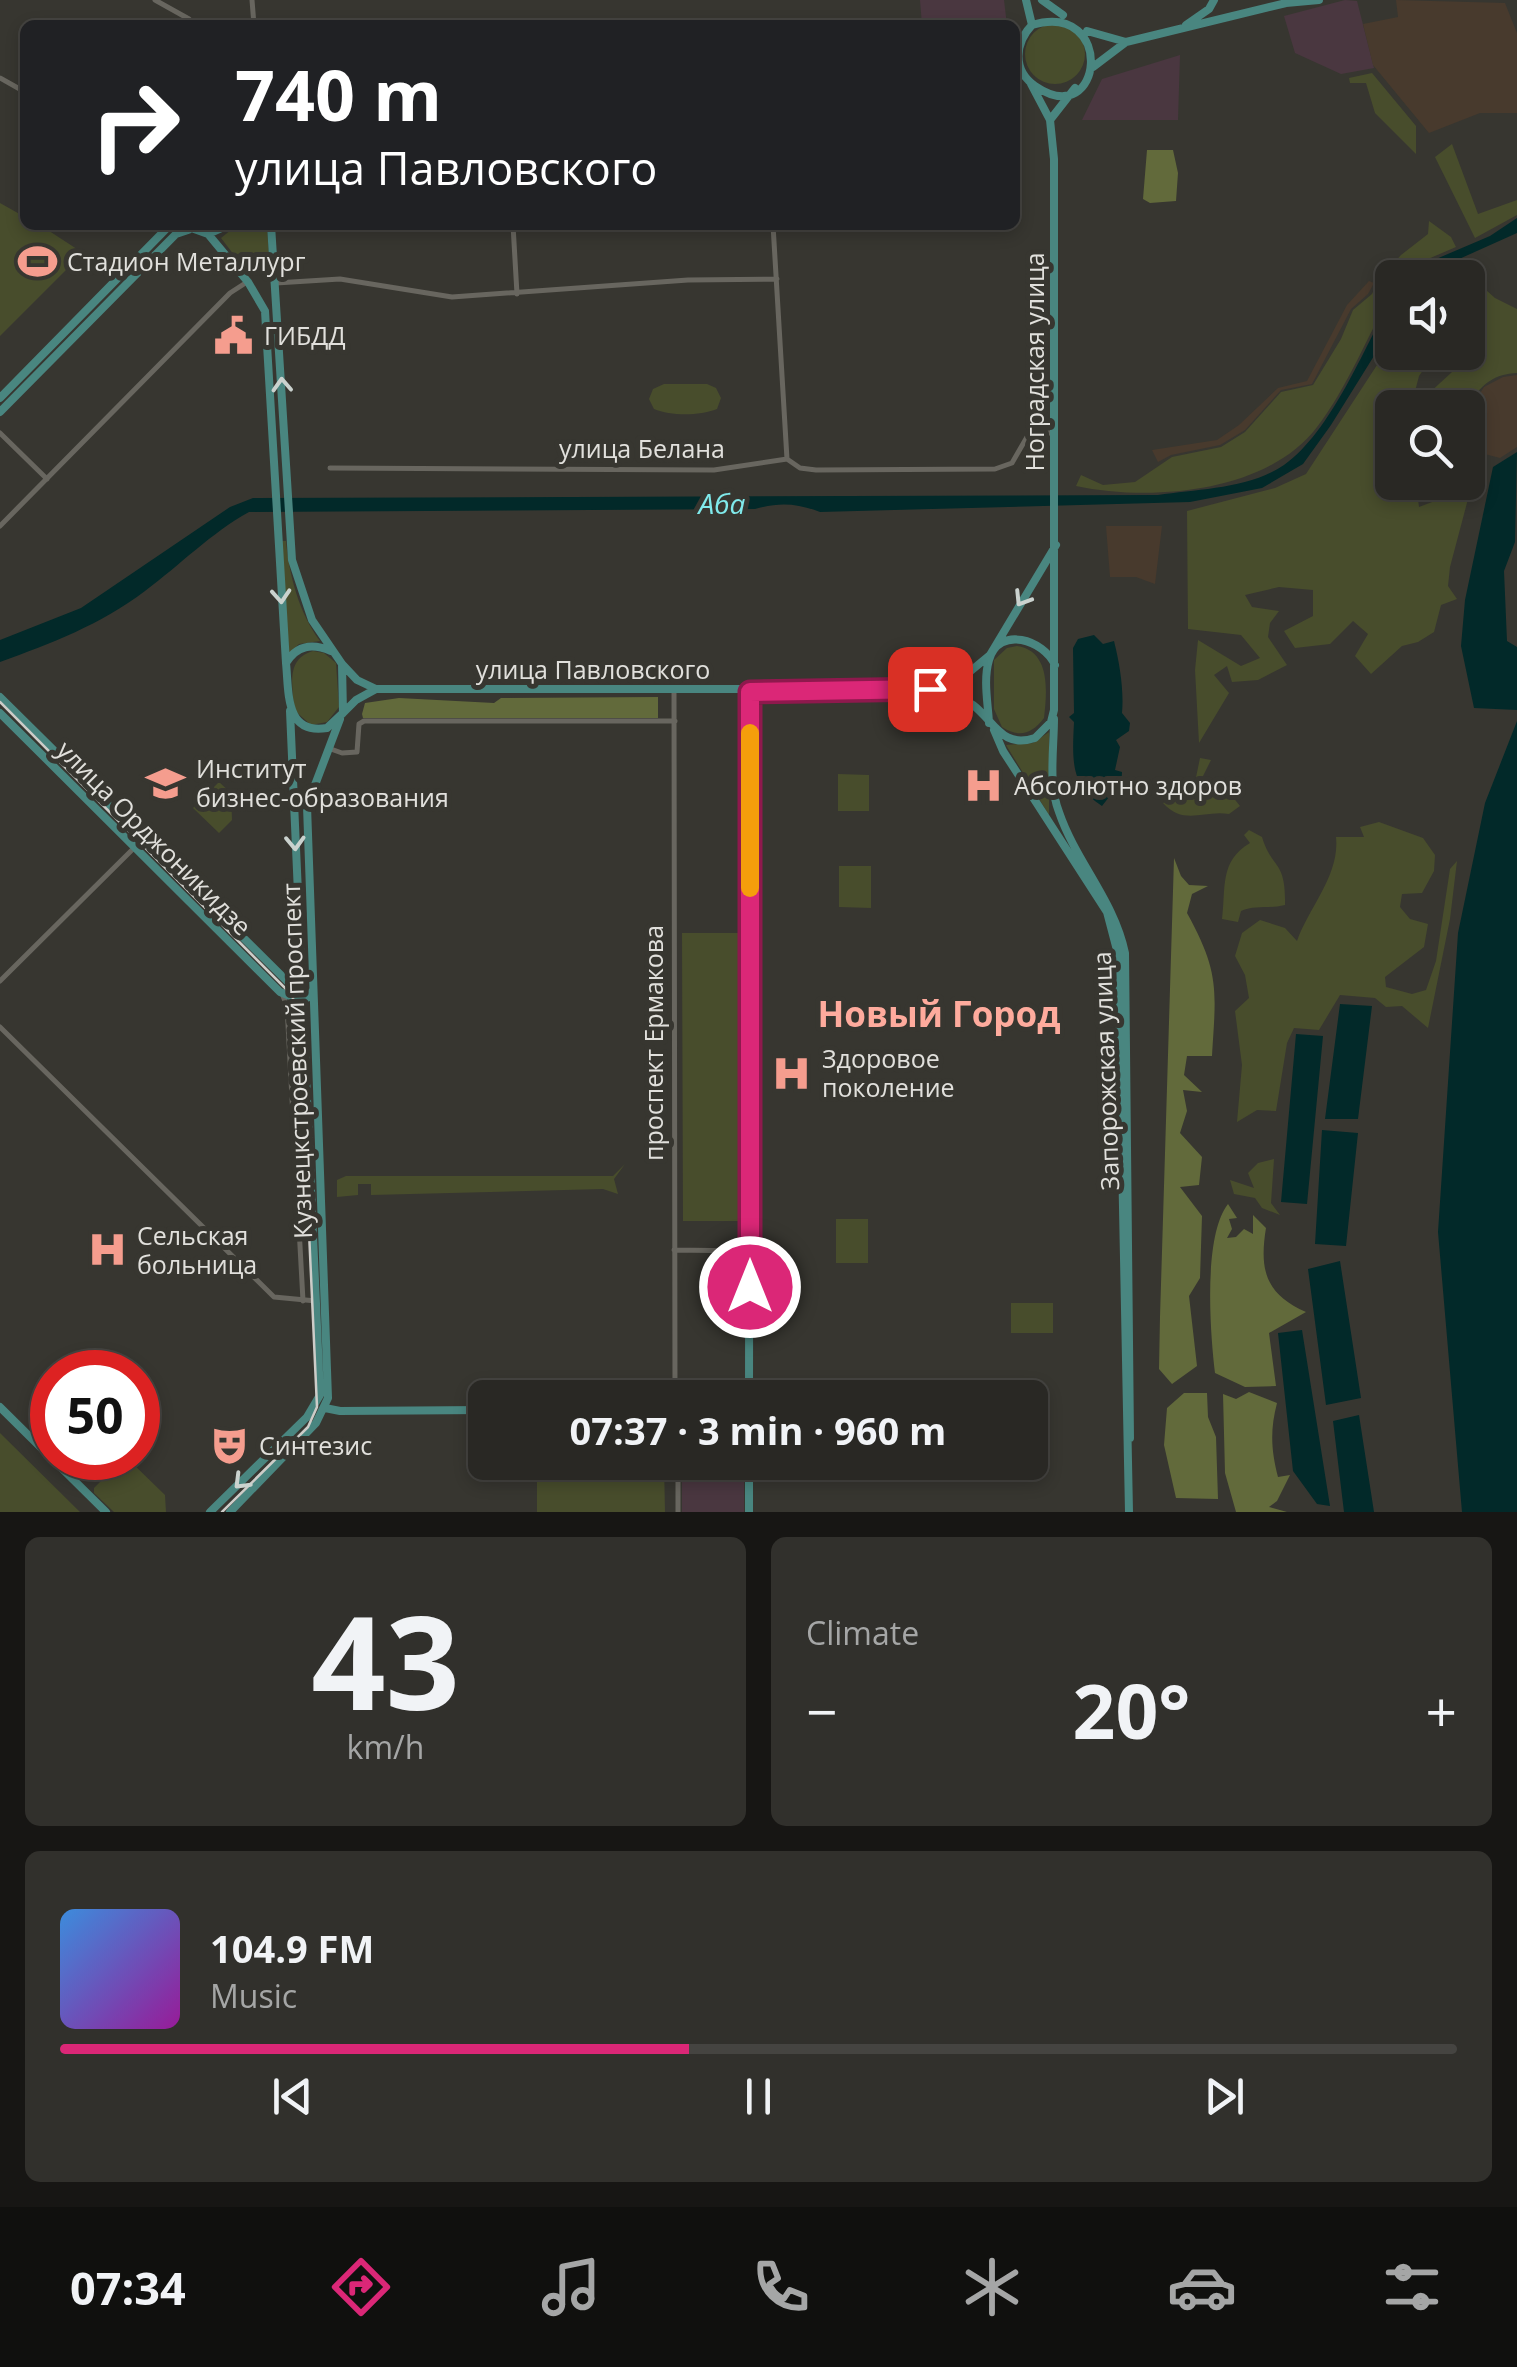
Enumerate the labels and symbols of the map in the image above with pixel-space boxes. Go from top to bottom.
sports icon: Стадион Металлург [16,241,58,283]
place label: Стадион Металлург [67,244,306,278]
street label: Ноградская улица [1017,252,1051,472]
public building icon: ГИБДД [213,315,255,357]
place label: ГИБДД [264,318,346,352]
one-way arrow [272,377,293,393]
street label: улица Белана [559,431,725,465]
water label: Аба [697,484,746,522]
one-way arrow [270,589,291,605]
one-way arrow [1015,589,1034,607]
pin [888,647,973,732]
street label: улица Павловского [476,652,710,686]
street label: улица Орджоникидзе [50,733,259,942]
place label: Институт бизнес-образования [196,751,449,814]
school or university icon: Институт бизнес-образования [145,762,187,804]
hospital icon: Абсолютно здоров [963,765,1005,807]
place label: Абсолютно здоров [1014,768,1242,802]
one-way arrow [284,836,305,852]
street label: Кузнецкстроевский проспект [273,882,319,1240]
street label: проспект Ермакова [636,925,670,1161]
street label: Запорожская улица [1084,951,1126,1191]
district label: Новый Город [818,990,1060,1037]
place label: Здоровое поколение [822,1041,955,1104]
hospital icon: Здоровое поколение [771,1052,813,1094]
place label: Сельская больница [137,1218,257,1281]
hospital icon: Сельская больница [86,1229,128,1271]
position arrow [698,1235,802,1339]
speed limit sign: 50 [30,1350,160,1480]
theatre icon: Синтезис [208,1425,250,1467]
place label: Синтезис [259,1428,372,1462]
one-way arrow [234,1470,252,1488]

